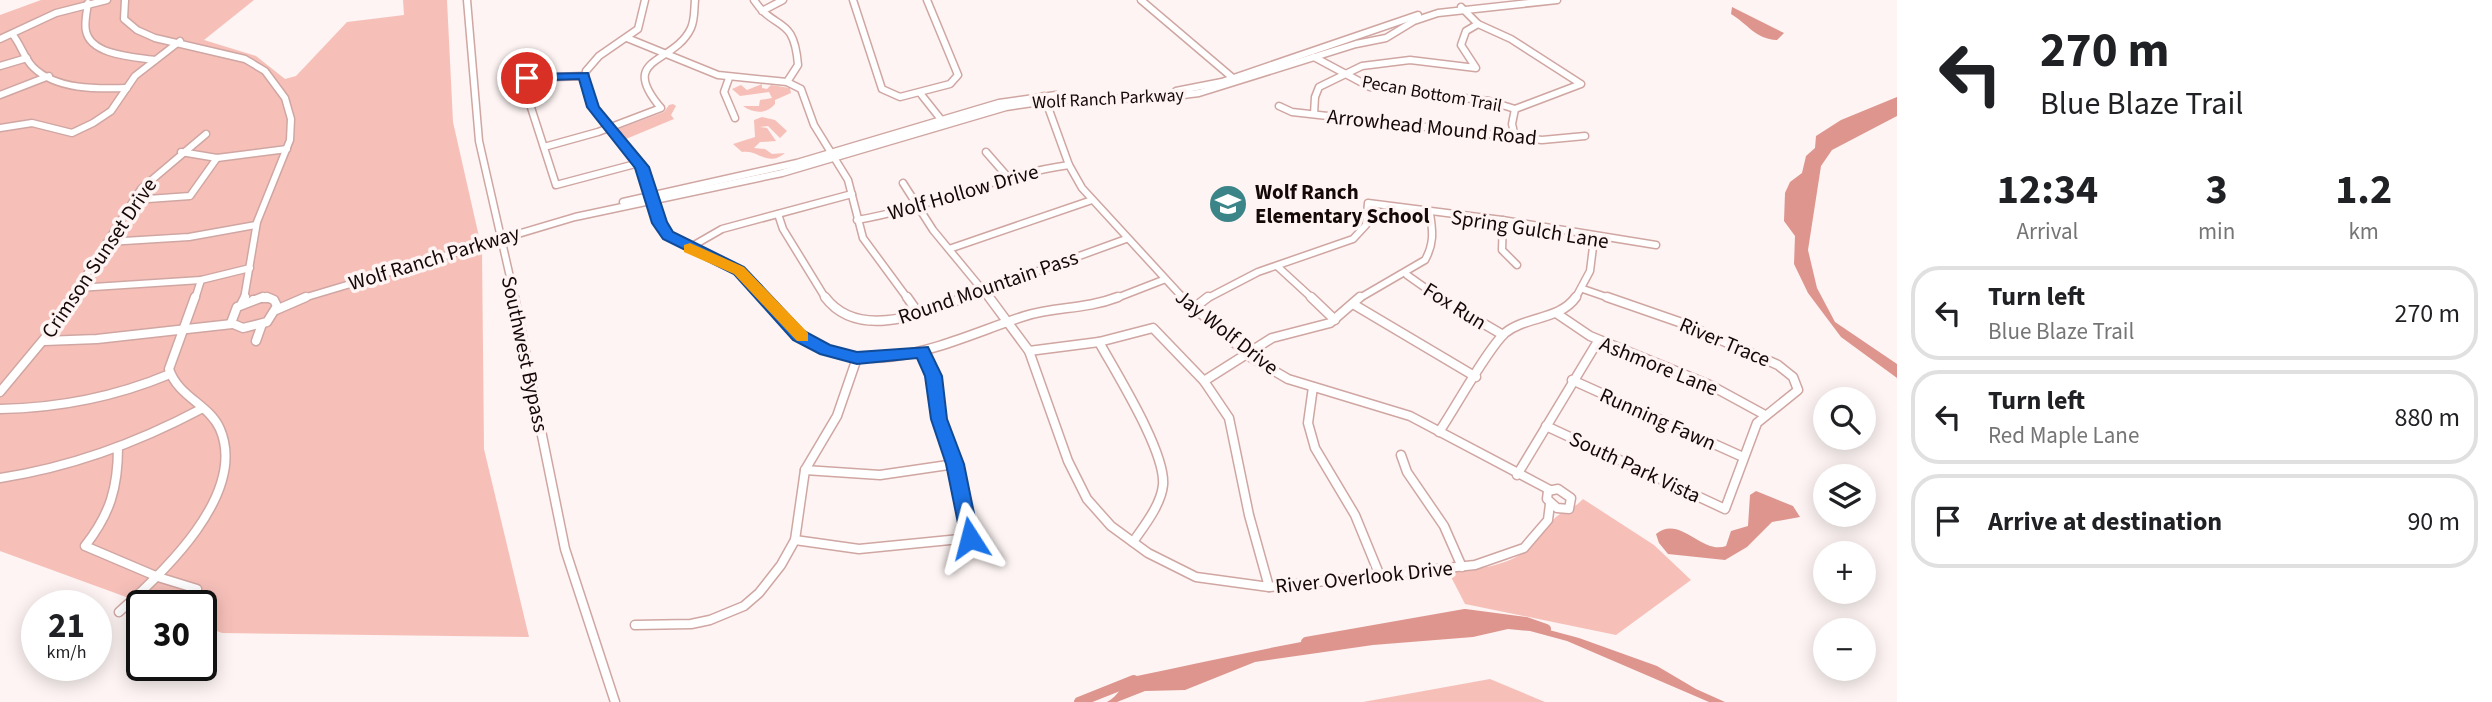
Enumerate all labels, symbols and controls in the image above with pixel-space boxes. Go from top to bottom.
text: 270 m [2040,16,2169,86]
icon: left [1925,28,2016,119]
pin [497,48,557,108]
icon: arrive [508,59,546,97]
street label: Pecan Bottom Trail [1360,69,1504,119]
text: Blue Blaze Trail [2040,81,2244,127]
street label: Wolf Ranch Parkway [1031,83,1185,115]
street label: Arrowhead Mound Road [1326,101,1538,153]
street label: Wolf Hollow Drive [884,156,1042,228]
text: 12:34 [1997,160,2098,220]
text: 3 [2206,160,2228,220]
text: 1.2 [2335,160,2392,220]
street label: Crimson Sunset Drive [34,172,164,344]
place label: Wolf Ranch Elementary School [1255,177,1429,231]
school or university icon: Wolf Ranch Elementary School [1207,183,1249,225]
street label: Spring Gulch Lane [1449,202,1611,256]
text: Arrival [2017,215,2078,248]
text: min [2198,215,2235,248]
text: km [2348,215,2379,248]
street label: Wolf Ranch Parkway [345,218,523,298]
street label: Round Mountain Pass [894,242,1082,332]
street label: Southwest Bypass [494,273,556,435]
street label: Fox Run [1418,275,1492,337]
text: Turn left [1988,278,2085,315]
street label: Jay Wolf Drive [1169,282,1285,382]
icon: left [1929,294,1967,332]
text: 270 m [2394,295,2460,332]
street label: River Trace [1675,309,1775,375]
text: Blue Blaze Trail [1988,315,2134,348]
street label: Ashmore Lane [1595,329,1723,403]
street label: Running Fawn [1595,380,1721,458]
text: Turn left [1988,382,2085,419]
map controls [1813,387,1876,681]
button: search [1813,387,1876,450]
icon: left [1929,398,1967,436]
text: 880 m [2394,399,2460,436]
text: Red Maple Lane [1988,419,2139,452]
street label: South Park Vista [1564,423,1706,511]
button: layers [1813,464,1876,527]
position arrow [933,501,1007,575]
icon: arrive [1929,502,1967,540]
text: Arrive at destination [1988,503,2222,540]
text: 90 m [2407,503,2460,540]
button: + [1813,541,1876,604]
street label: River Overlook Drive [1274,553,1454,601]
speed limit sign: 30 [126,590,217,681]
text: 21 [48,601,85,651]
button: − [1813,618,1876,681]
text: km/h [47,640,86,665]

